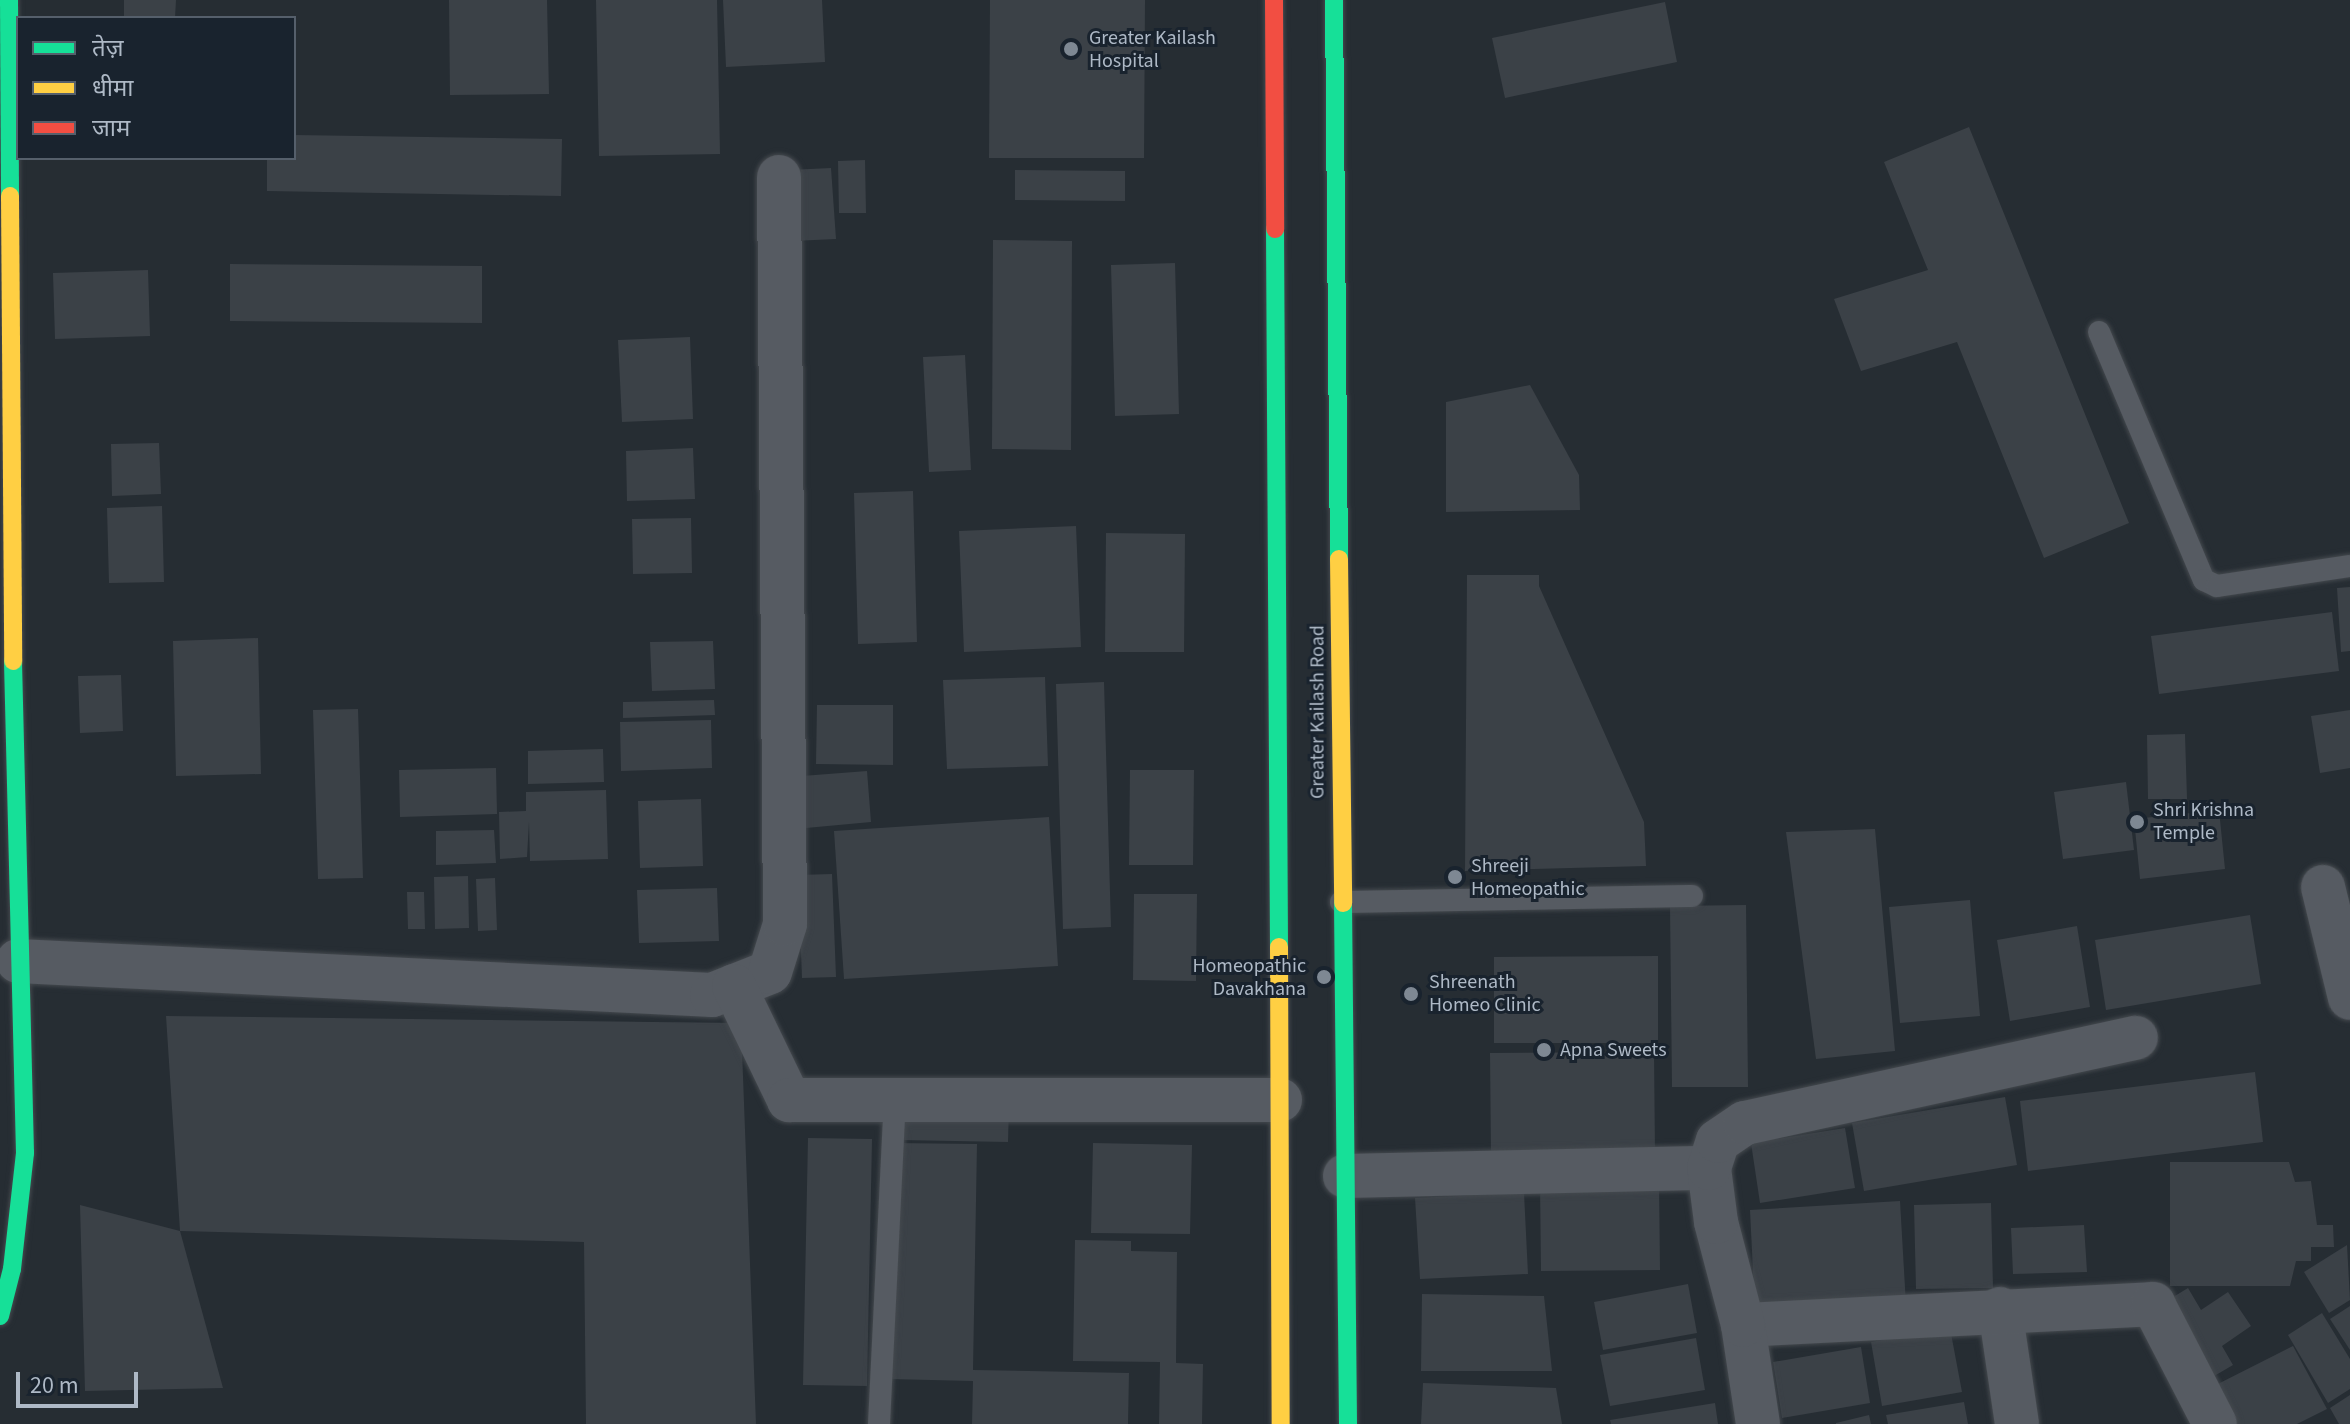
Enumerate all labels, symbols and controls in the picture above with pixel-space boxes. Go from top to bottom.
legend [16,16,296,160]
place label: Greater Kailash Hospital [1089,26,1216,73]
text: तेज़ [92,31,124,66]
marker: Greater Kailash Hospital [1060,38,1082,60]
text: धीमा [92,71,134,106]
text: जाम [92,111,130,146]
street label: Greater Kailash Road [1306,625,1330,799]
place label: Shri Krishna Temple [2153,798,2254,845]
marker: Shri Krishna Temple [2128,813,2146,831]
place label: Shreeji Homeopathic [1471,854,1585,901]
marker: Shreeji Homeopathic [1446,868,1464,886]
place label: Homeopathic Davakhana [1192,954,1306,1001]
marker: Homeopathic Davakhana [1313,966,1335,988]
place label: Shreenath Homeo Clinic [1429,970,1541,1017]
marker: Shreenath Homeo Clinic [1400,983,1422,1005]
place label: Apna Sweets [1560,1038,1667,1062]
marker: Apna Sweets [1535,1041,1553,1059]
scale bar [20,1356,142,1406]
text: 20 m [30,1368,79,1403]

